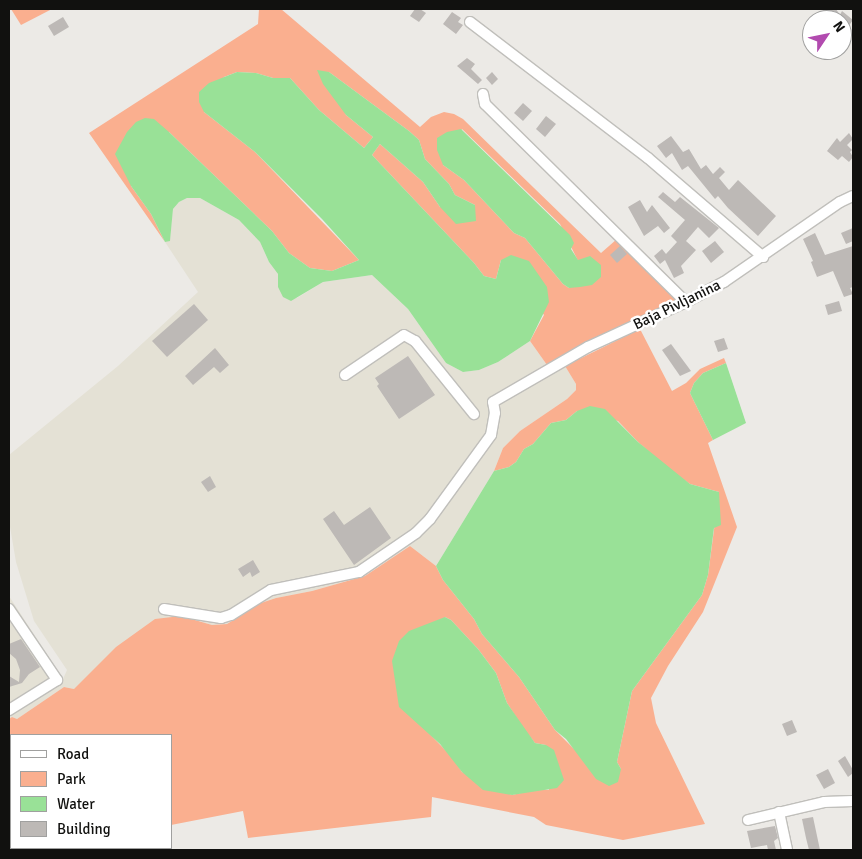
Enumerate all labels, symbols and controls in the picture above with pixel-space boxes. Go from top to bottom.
north arrow [802,10,852,60]
text: N [829,18,849,36]
street label: Baja Pivljanina [630,276,724,334]
legend [10,734,172,849]
text: Road [57,745,89,763]
text: Park [57,770,86,788]
text: Water [57,795,95,813]
text: Building [57,820,111,838]

